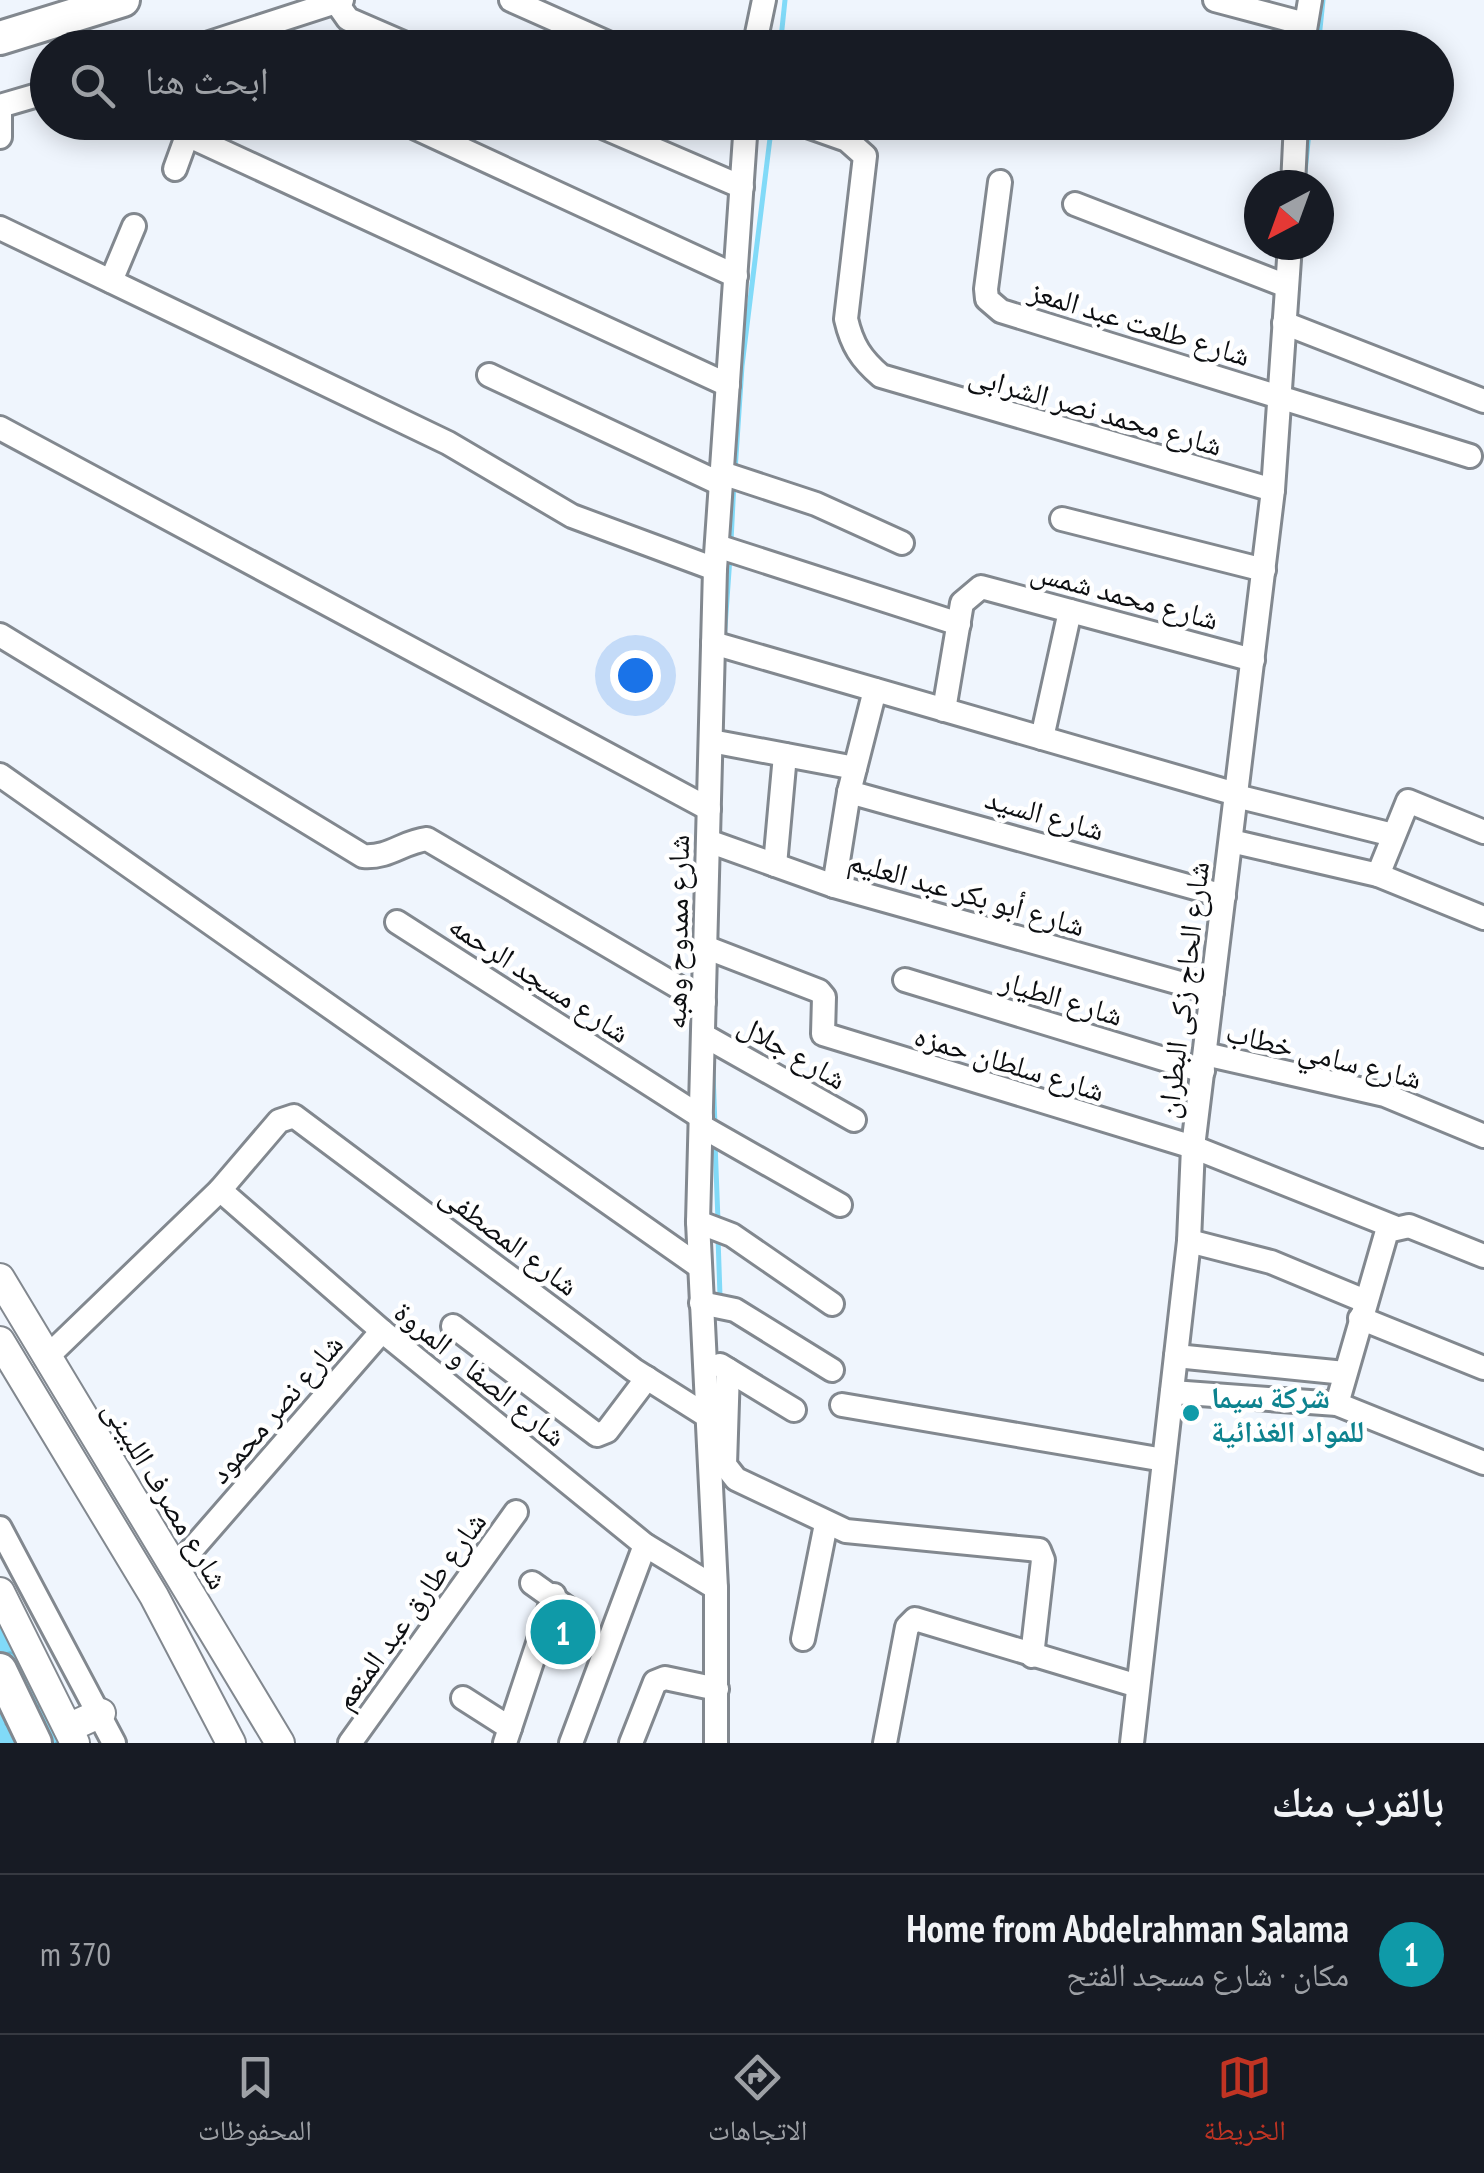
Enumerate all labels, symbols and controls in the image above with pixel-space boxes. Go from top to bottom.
search box [30,30,1454,140]
text: ابحث هنا [145,55,269,104]
icon: search [65,58,120,113]
north arrow [1244,170,1334,260]
street label: شارع طلعت عبد المعز [1024,270,1255,375]
street label: شارع محمد نصر الشرابى [965,354,1227,465]
street label: شارع محمد شمس [1027,550,1223,639]
your location [610,650,661,701]
street label: شارع السيد [981,777,1109,849]
street label: شارع ممدوح وهبه [655,834,698,1030]
street label: شارع أبو بكر عبد العليم [844,840,1090,946]
street label: شارع الحاج زكى البطران [1147,859,1218,1121]
street label: شارع مسجد الرحمه [442,905,638,1052]
street label: شارع الطيار [995,960,1128,1035]
street label: شارع جلال [731,1004,854,1098]
street label: شارع سامي خطاب [1221,1011,1426,1103]
street label: شارع سلطان حمزه [910,1015,1110,1110]
street label: شارع المصطفى [432,1174,587,1305]
street label: شارع الصفا و المروة [386,1292,575,1455]
street label: شارع نصر محمود [199,1325,351,1492]
place label: شركة سيما للمواد الغذائية [1211,1377,1364,1450]
street label: شارع مصرف اللبينى [94,1392,239,1596]
marker: شركة سيما للمواد الغذائية [1180,1402,1202,1424]
street label: شارع طارق عبد المنعم [324,1503,496,1718]
pin: 1 [530,1594,596,1670]
text: بالقرب منك [1271,1774,1444,1829]
text: Home from Abdelrahman Salama [907,1903,1349,1952]
text: 370 m [40,1933,111,1975]
text: 1 [1404,1933,1419,1975]
text: مكان · شارع مسجد الفتح [1066,1953,1349,1995]
tab: المحفوظات [198,2050,312,2158]
tab: الاتجاهات [708,2050,807,2158]
tab: الخريطة [1204,2050,1286,2158]

